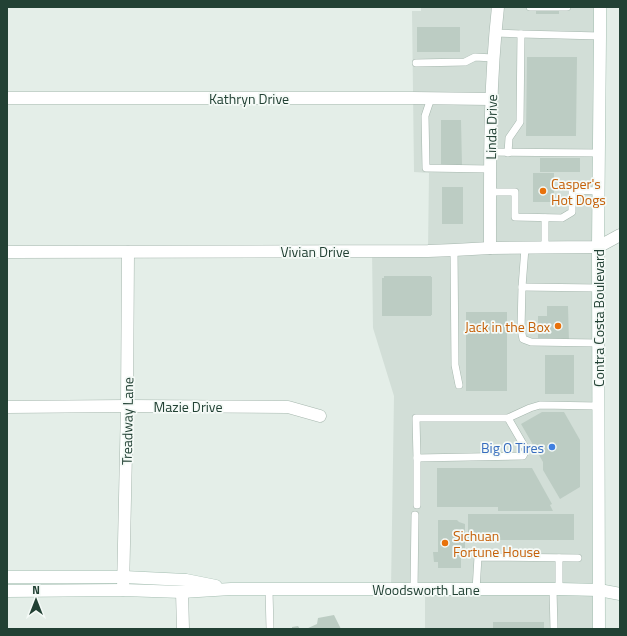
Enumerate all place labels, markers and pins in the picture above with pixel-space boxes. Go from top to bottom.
place label: Casper's Hot Dogs [551,173,606,210]
marker: Casper's Hot Dogs [538,186,548,196]
place label: Jack in the Box [465,316,551,337]
marker: Jack in the Box [553,321,563,331]
place label: Big O Tires [481,437,544,458]
marker: Big O Tires [547,442,557,452]
place label: Sichuan Fortune House [453,525,540,562]
marker: Sichuan Fortune House [440,538,450,548]

